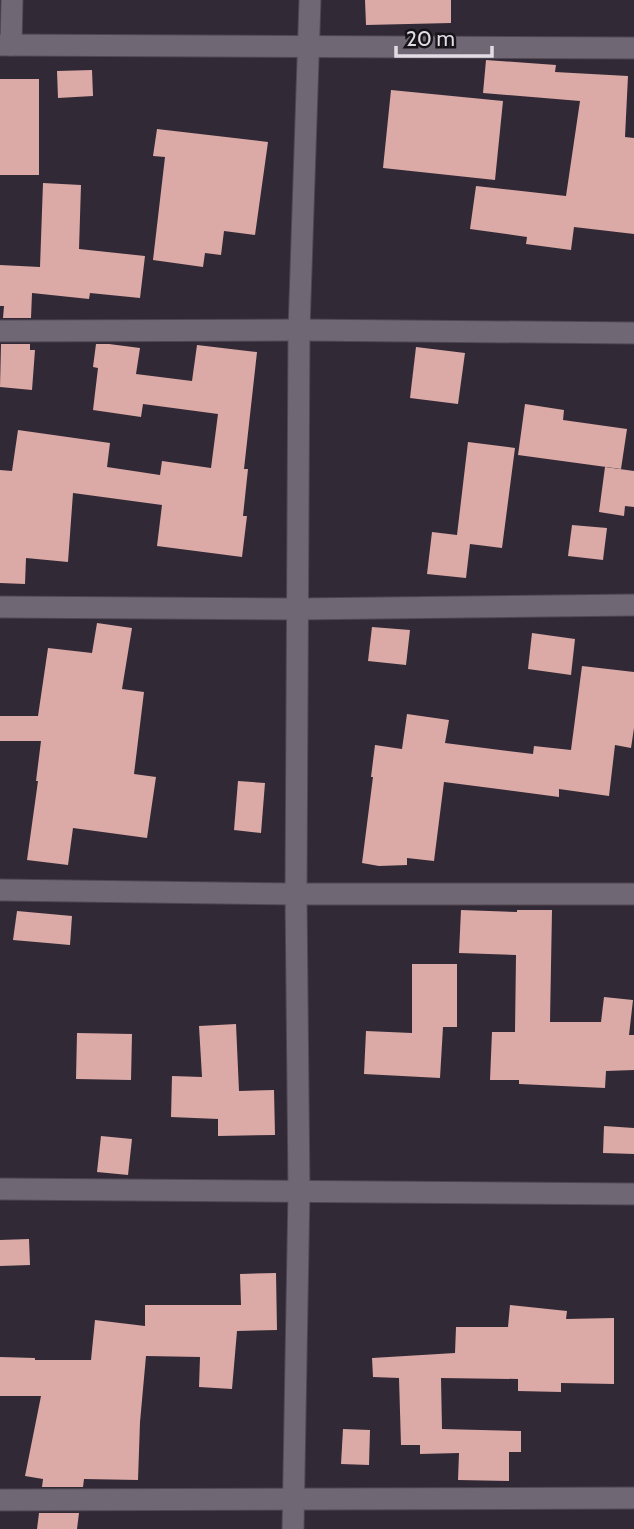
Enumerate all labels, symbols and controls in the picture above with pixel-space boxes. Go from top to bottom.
scale bar [396,14,492,58]
text: 20 m [406,26,455,51]

